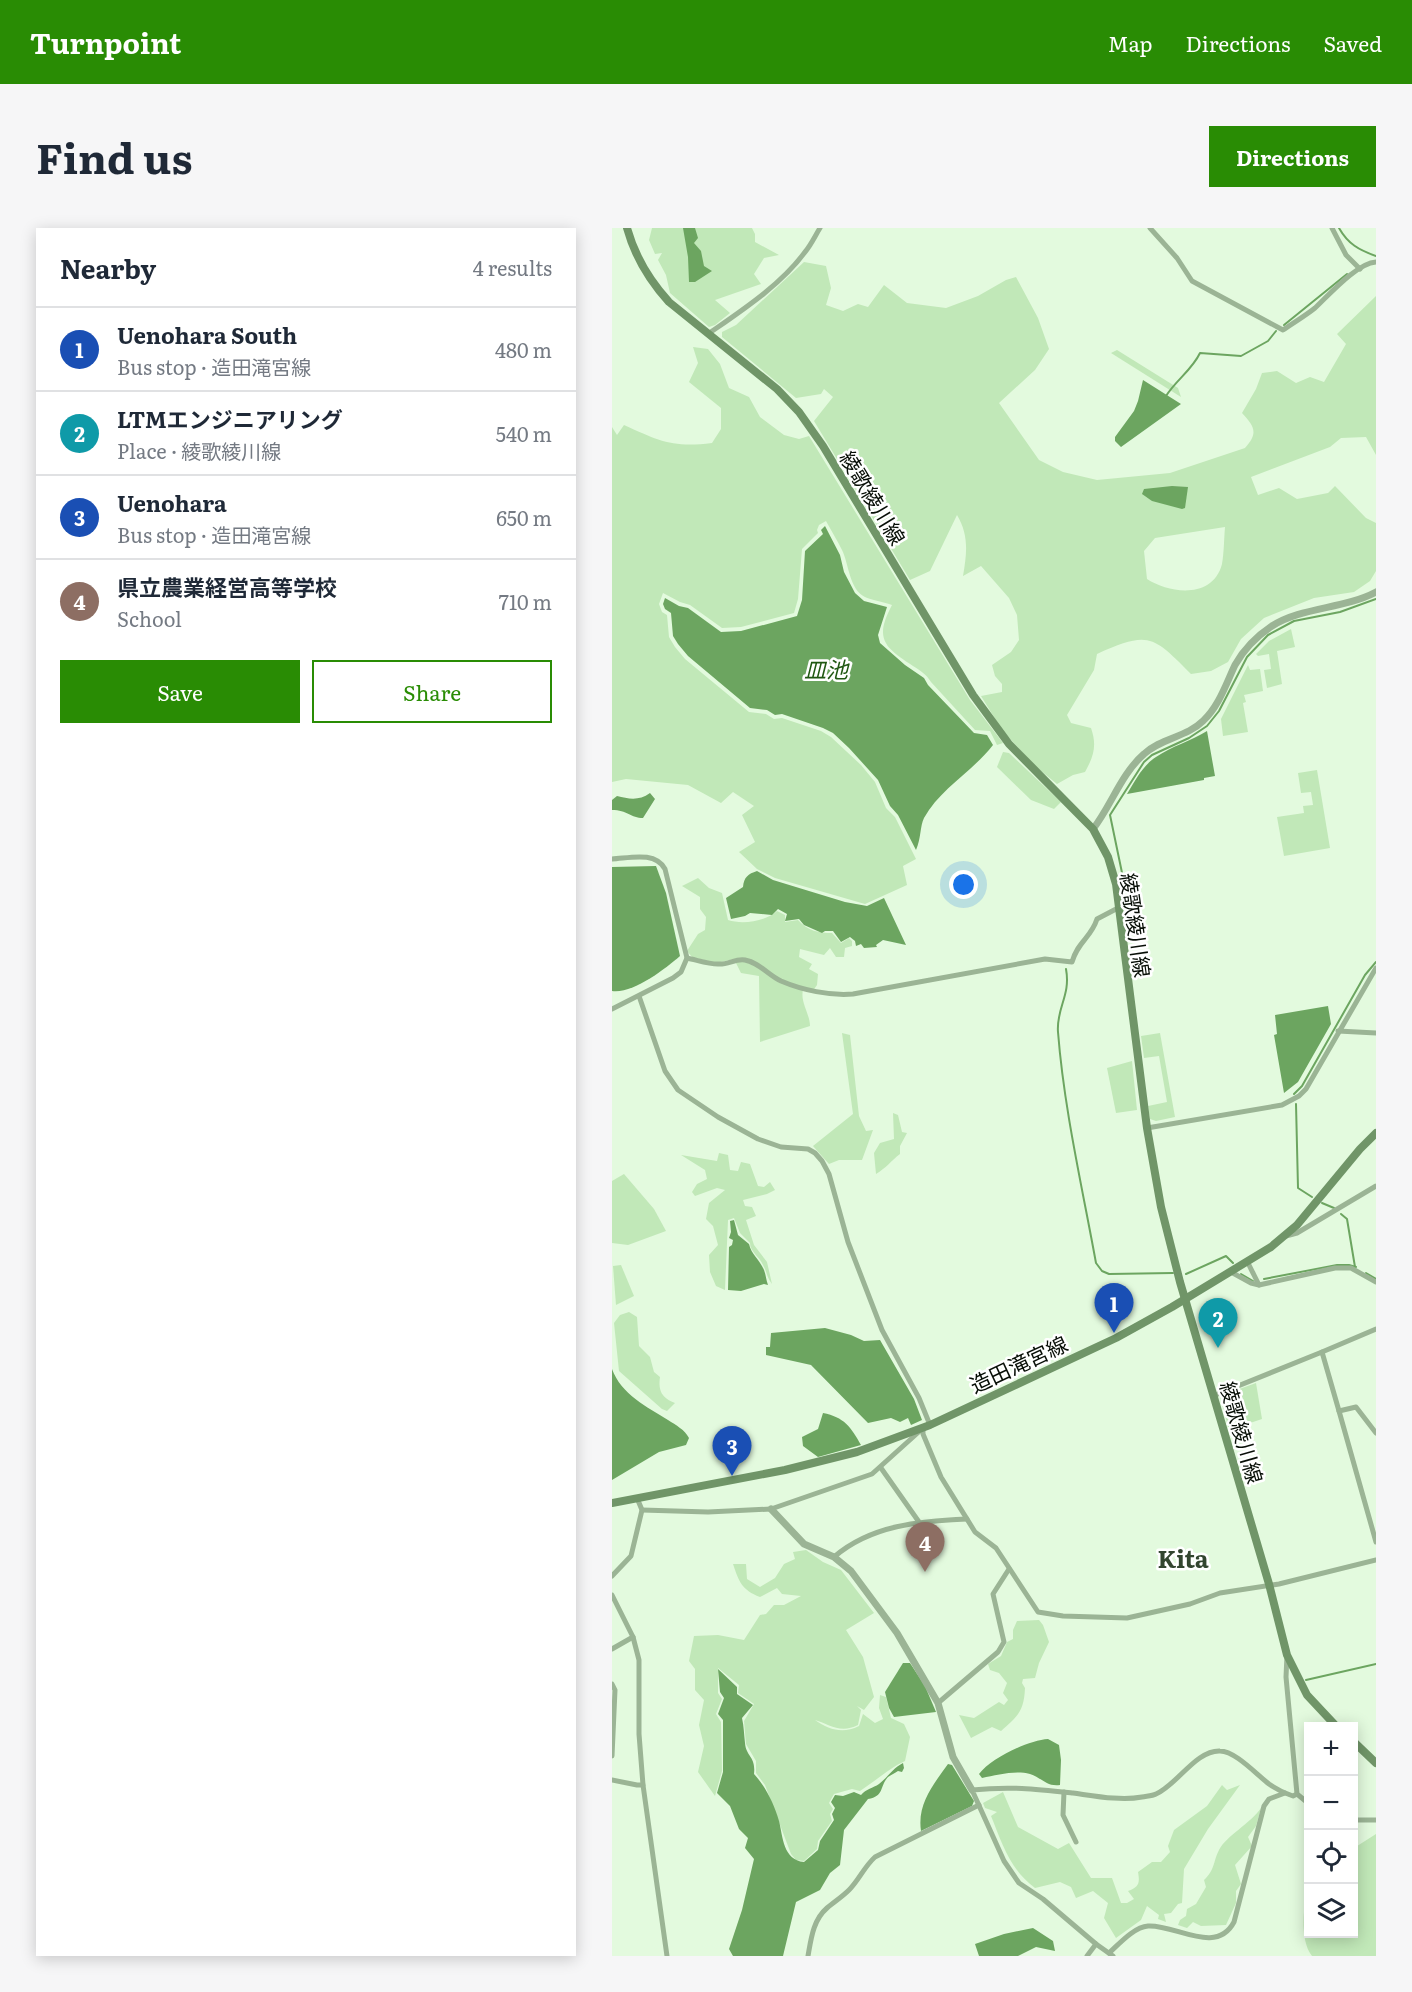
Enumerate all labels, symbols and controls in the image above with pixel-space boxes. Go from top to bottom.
text: Turnpoint [30,21,181,63]
text: Map [1108,27,1153,58]
text: Directions [1186,27,1291,58]
text: Saved [1324,27,1382,58]
text: Find us [36,125,193,187]
button: Directions [1209,126,1376,187]
text: Nearby [60,248,156,287]
text: 4 results [473,252,552,282]
text: Uenohara South [117,318,297,351]
text: 1 [75,334,84,364]
text: 480 m [495,334,552,364]
text: Bus stop · 造田滝宮線 [117,351,311,381]
text: LTMエンジニアリング [117,402,343,435]
text: 2 [74,418,85,448]
text: 540 m [496,418,552,448]
text: Place · 綾歌綾川線 [117,435,281,465]
street label: 綾歌綾川線 [834,444,914,550]
text: Uenohara [117,486,227,519]
text: 3 [74,502,85,532]
text: 650 m [496,502,552,532]
text: Bus stop · 造田滝宮線 [117,519,311,549]
text: 県立農業経営高等学校 [117,570,337,603]
text: 4 [73,586,86,616]
text: 710 m [499,586,552,616]
text: School [117,603,182,633]
water label: 皿池 [804,652,850,685]
button: Save [60,660,300,723]
button: Share [312,660,552,723]
your location [949,870,978,899]
street label: 綾歌綾川線 [1114,871,1160,979]
pin: 1 [1094,1284,1134,1333]
pin: 2 [1198,1298,1238,1348]
street label: 造田滝宮線 [964,1327,1072,1399]
street label: 綾歌綾川線 [1214,1377,1272,1487]
pin: 3 [712,1426,752,1476]
pin: 4 [906,1522,944,1572]
district label: Kita [1157,1540,1209,1575]
map controls [1304,1722,1358,1938]
button: + [1304,1722,1358,1776]
button: − [1304,1776,1358,1830]
button: locate [1304,1830,1358,1884]
button: layers [1304,1884,1358,1938]

